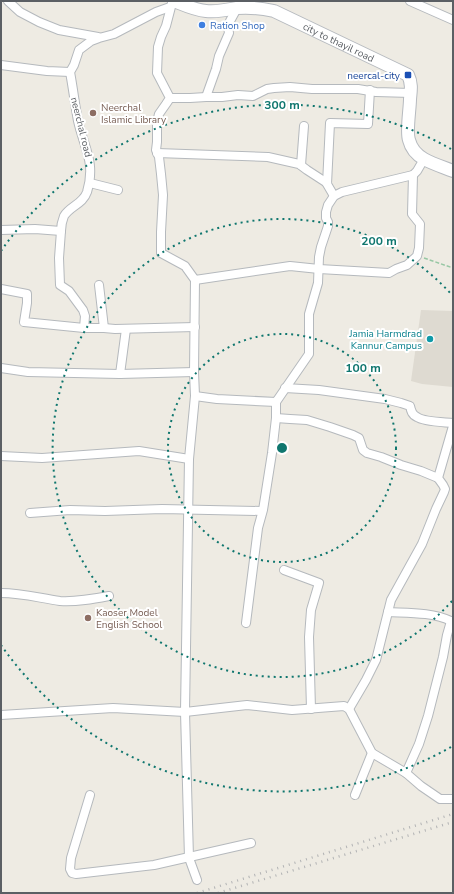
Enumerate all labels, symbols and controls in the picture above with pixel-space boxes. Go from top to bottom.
place label: Ration Shop [210,19,265,33]
marker: Ration Shop [197,20,207,30]
street label: city to thayil road [300,20,377,66]
place label: neercal-city [347,69,401,83]
marker: neercal-city [403,70,413,80]
street label: neerchal road [67,96,95,159]
text: 300 m [264,97,300,113]
place label: Neerchal Islamic Library [101,101,167,127]
marker: Neerchal Islamic Library [88,108,98,118]
text: 200 m [361,233,397,249]
place label: Jamia Harmdrad Kannur Campus [348,327,422,353]
marker: Jamia Harmdrad Kannur Campus [425,334,435,344]
text: 100 m [345,360,381,376]
centre of rings [275,441,289,455]
place label: Kaoser Model English School [96,606,162,632]
marker: Kaoser Model English School [83,613,93,623]

